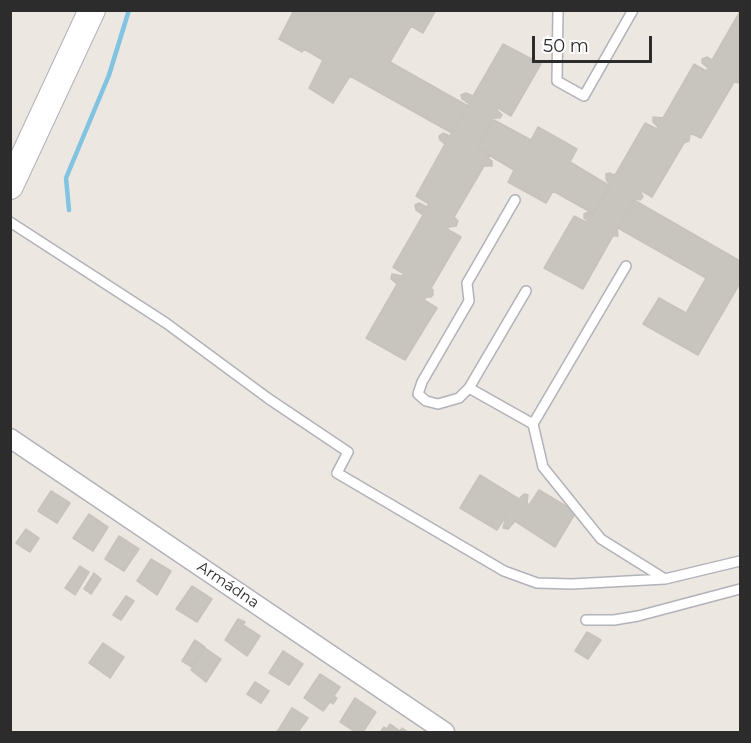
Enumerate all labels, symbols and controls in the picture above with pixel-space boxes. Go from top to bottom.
scale bar [535,24,655,62]
text: 50 m [543,35,589,57]
street label: Armádna [194,558,262,612]

